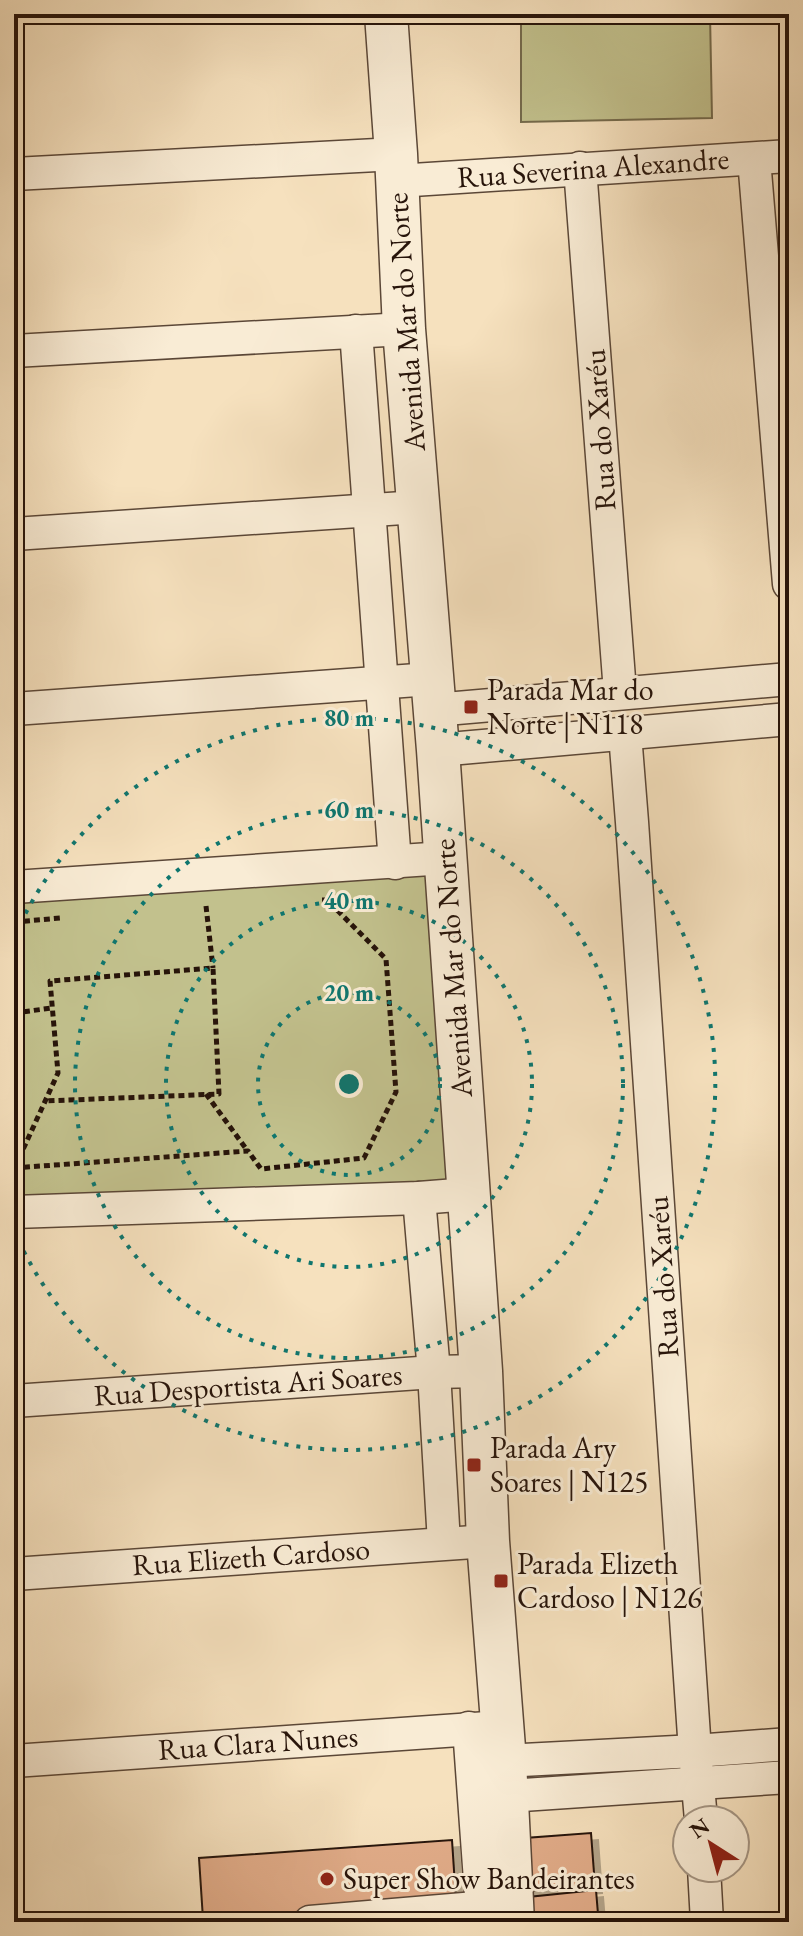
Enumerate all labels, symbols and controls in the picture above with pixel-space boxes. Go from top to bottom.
street label: Rua Severina Alexandre [456,139,730,196]
street label: Avenida Mar do Norte [377,191,434,454]
street label: Rua do Xaréu [574,348,625,512]
place label: Parada Mar do Norte | N118 [487,670,654,744]
marker: Parada Mar do Norte | N118 [462,698,480,716]
text: 80 m [324,702,374,733]
text: 60 m [324,794,374,825]
street label: Avenida Mar do Norte [424,837,481,1100]
text: 40 m [324,885,374,916]
text: 20 m [324,977,374,1008]
centre of rings [335,1070,363,1098]
street label: Rua do Xaréu [637,1195,688,1359]
street label: Rua Desportista Ari Soares [92,1354,404,1415]
place label: Parada Ary Soares | N125 [490,1428,648,1502]
marker: Parada Ary Soares | N125 [465,1456,483,1474]
street label: Rua Elizeth Cardoso [131,1529,371,1584]
place label: Parada Elizeth Cardoso | N126 [517,1544,702,1618]
marker: Parada Elizeth Cardoso | N126 [492,1572,510,1590]
street label: Rua Clara Nunes [157,1716,359,1769]
north arrow [671,1804,751,1884]
text: N [684,1811,715,1845]
place label: Super Show Bandeirantes [343,1859,635,1898]
marker: Super Show Bandeirantes [318,1870,336,1888]

